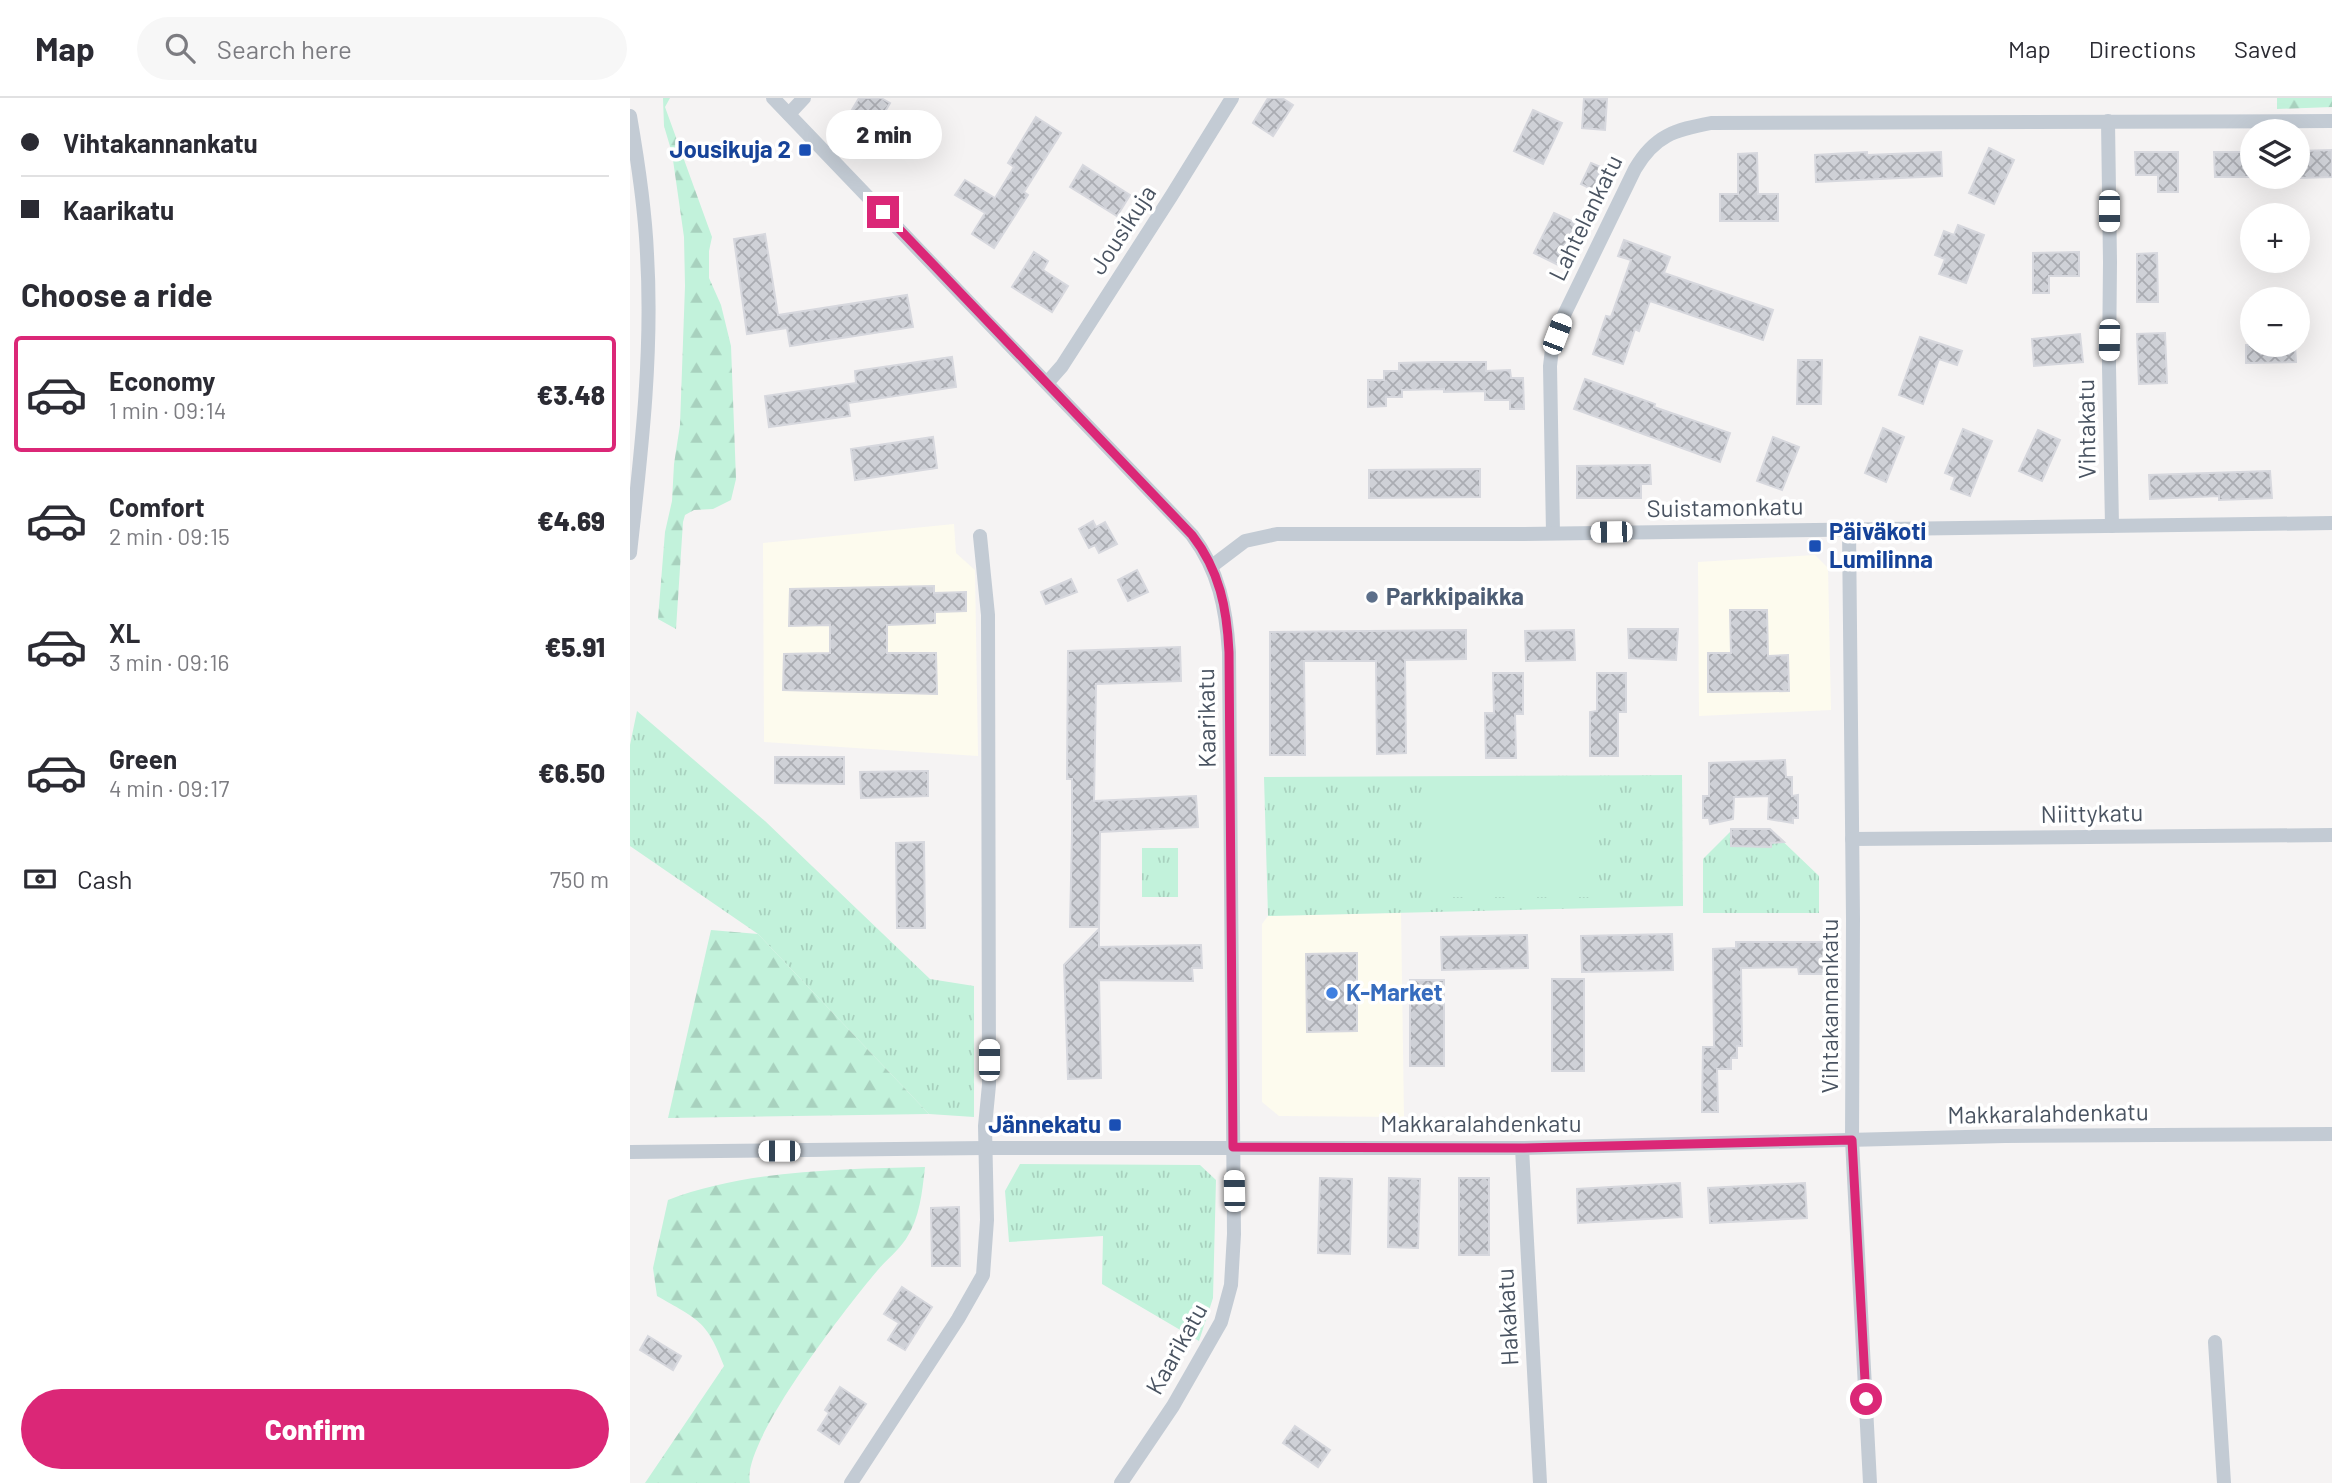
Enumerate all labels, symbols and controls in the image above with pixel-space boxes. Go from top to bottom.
search box [137,17,627,80]
text: Map [35,28,95,68]
icon: search [161,29,199,67]
text: Search here [217,33,352,64]
text: Map [2008,34,2051,63]
text: Directions [2089,34,2196,63]
text: Saved [2234,34,2297,63]
callout: 2 min [825,110,941,159]
map controls [2240,119,2310,357]
button: layers [2240,119,2310,189]
text: 2 min [856,120,912,148]
text: Vihtakannankatu [63,127,258,158]
place label: Jousikuja 2 [670,134,791,163]
marker: Jousikuja 2 [797,142,813,158]
street label: Lahtelankatu [1542,150,1628,285]
street label: Jousikuja [1082,179,1161,279]
car [2099,190,2120,232]
text: Kaarikatu [63,194,174,225]
route end [867,196,899,228]
button: + [2240,203,2310,273]
text: Choose a ride [21,275,213,313]
button: − [2240,287,2310,357]
car [1540,311,1575,357]
car [2099,319,2120,361]
icon: car [25,363,88,426]
text: Economy [109,365,215,396]
text: €3.48 [537,379,605,410]
street label: Vihtakatu [2070,379,2101,479]
text: 1 min · 09:14 [109,396,226,424]
icon: car [25,489,88,552]
text: Comfort [109,491,205,522]
street label: Suistamonkatu [1646,491,1804,522]
text: €4.69 [537,505,605,536]
place label: Päiväkoti Lumilinna [1829,516,1933,573]
car [1590,521,1633,543]
text: 2 min · 09:15 [109,522,230,550]
marker: Päiväkoti Lumilinna [1807,538,1823,554]
place label: Parkkipaikka [1386,581,1524,610]
marker: Parkkipaikka [1364,589,1380,605]
icon: car [25,615,88,678]
text: XL [109,617,140,648]
text: €5.91 [545,631,605,662]
text: 3 min · 09:16 [109,648,229,676]
street label: Kaarikatu [1190,668,1221,768]
icon: car [25,741,88,804]
text: Green [109,743,177,774]
text: €6.50 [538,757,605,788]
text: 4 min · 09:17 [109,774,229,802]
street label: Niittykatu [2040,797,2144,828]
icon: cash [21,860,59,898]
text: Cash [77,863,132,894]
text: 750 m [550,865,609,893]
street label: Vihtakannankatu [1814,919,1843,1093]
place label: K-Market [1346,977,1443,1006]
marker: K-Market [1324,985,1340,1001]
car [979,1039,1000,1081]
street label: Makkaralahdenkatu [1947,1096,2149,1129]
street label: Makkaralahdenkatu [1380,1108,1582,1137]
place label: Jännekatu [988,1109,1101,1138]
marker: Jännekatu [1107,1117,1123,1133]
car [759,1141,801,1162]
car [1224,1170,1245,1212]
street label: Hakakatu [1489,1268,1524,1367]
street label: Kaarikatu [1139,1298,1213,1399]
route start [1850,1383,1882,1415]
button: Confirm [21,1389,609,1469]

